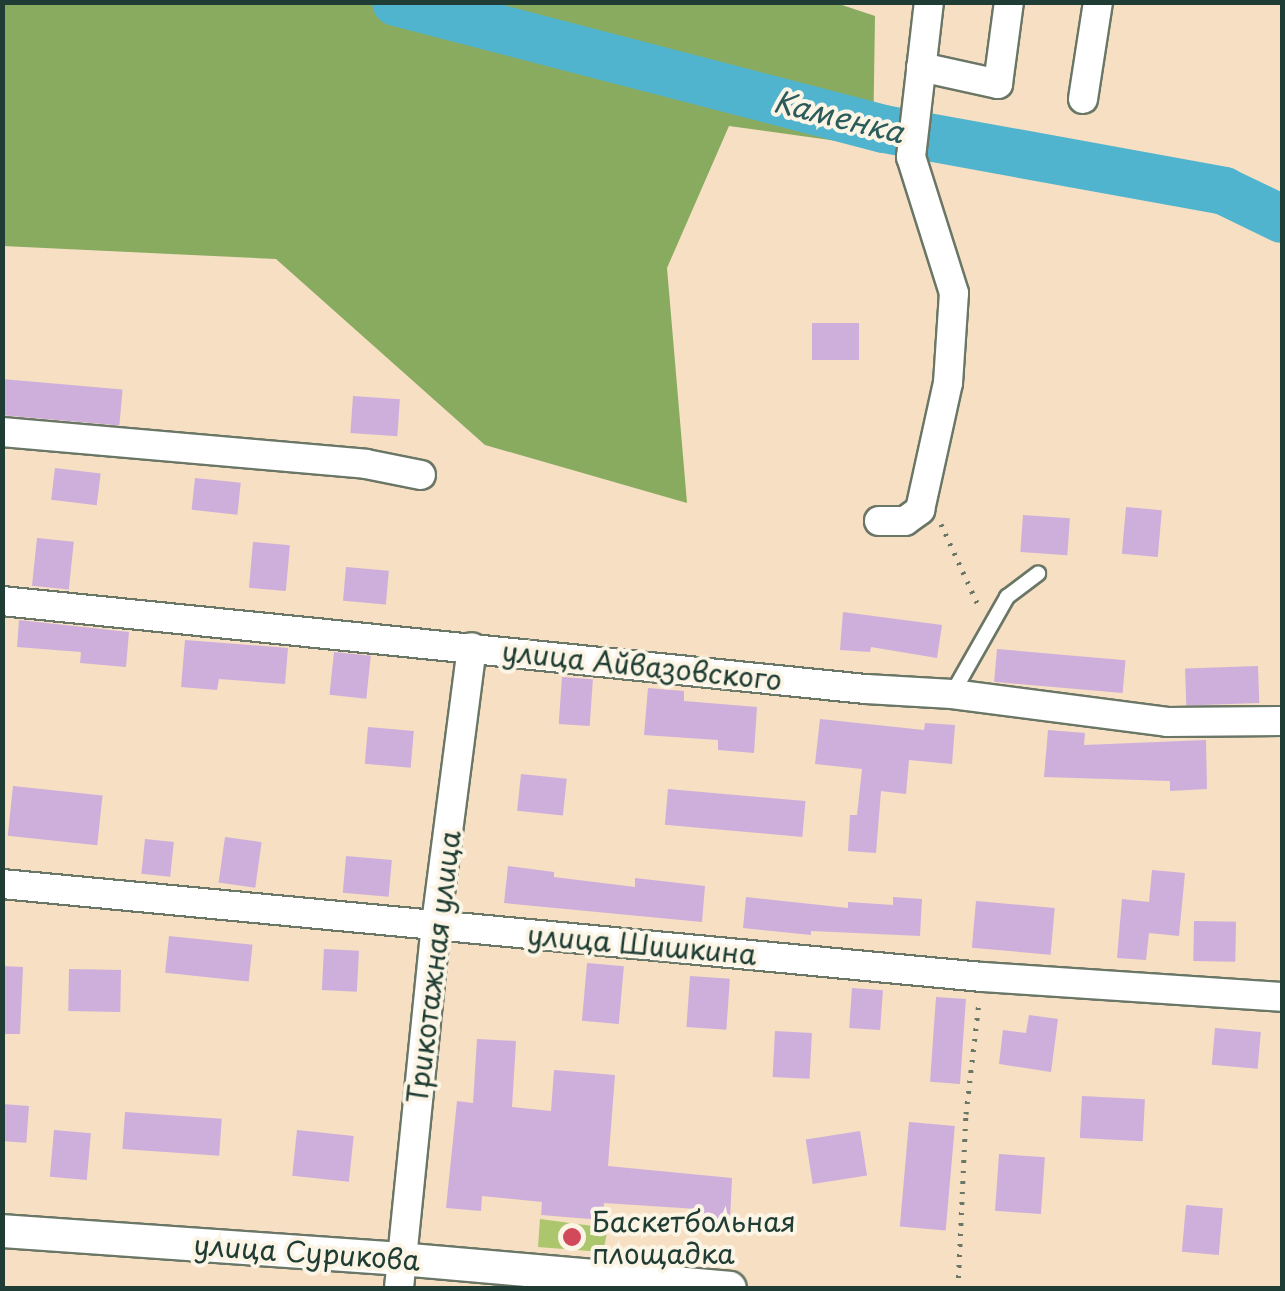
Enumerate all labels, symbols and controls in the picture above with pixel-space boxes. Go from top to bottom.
water label: Каменка [770,82,908,150]
street label: улица Айвазовского [500,634,784,696]
street label: Трикотажная улица [399,828,467,1106]
street label: улица Шишкина [526,917,758,971]
place label: Баскетбольная площадка [592,1204,796,1270]
marker: Баскетбольная площадка [561,1226,583,1248]
street label: улица Сурикова [192,1227,422,1277]

